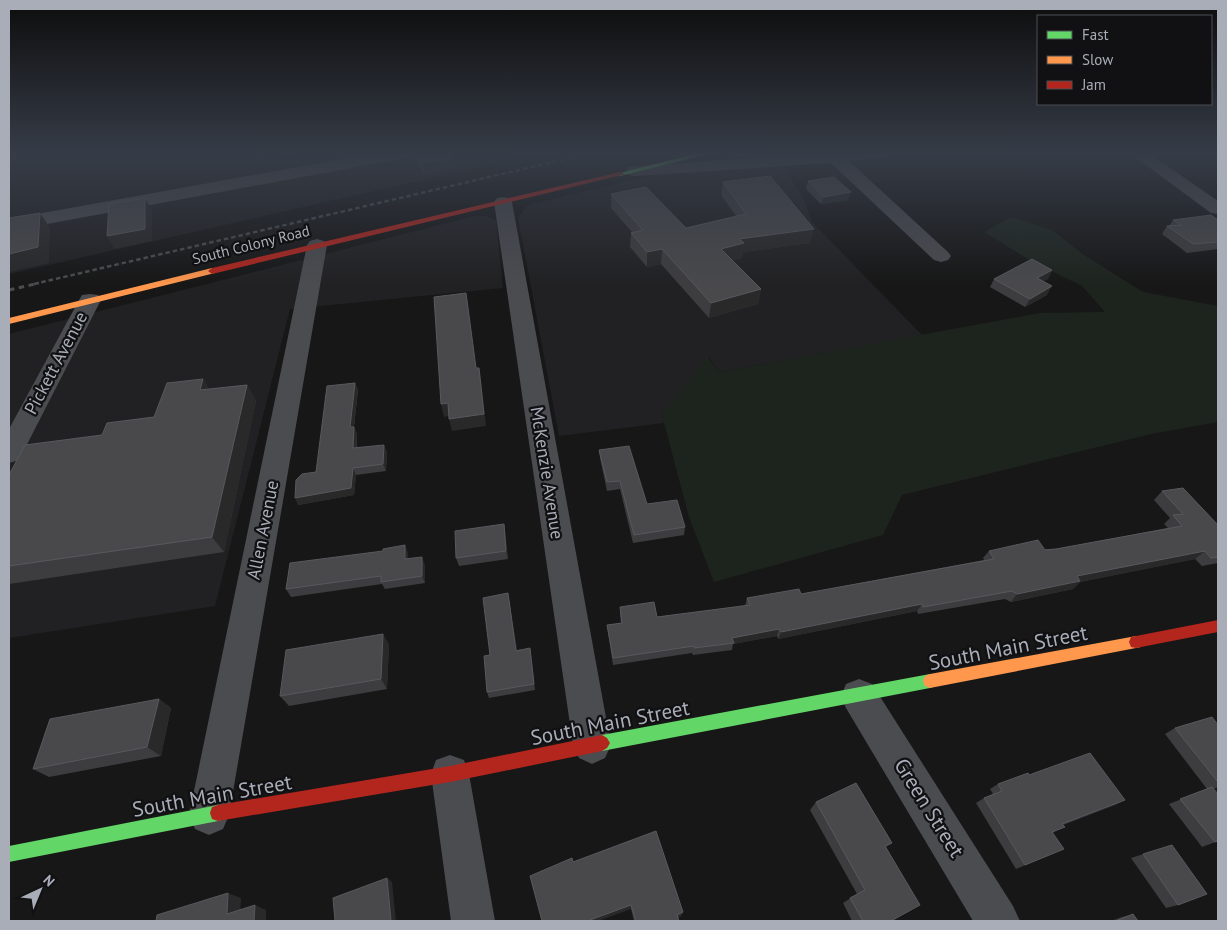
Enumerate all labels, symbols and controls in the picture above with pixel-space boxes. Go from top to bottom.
legend [1037,15,1212,105]
text: Fast [1082,25,1109,44]
text: Slow [1082,50,1113,69]
text: Jam [1081,75,1106,94]
street label: South Colony Road [190,221,312,268]
street label: Pickett Avenue [19,307,92,418]
street label: McKenzie Avenue [526,405,569,541]
street label: Allen Avenue [242,478,283,581]
street label: South Main Street [926,619,1090,676]
street label: South Main Street [528,694,692,751]
street label: Green Street [888,753,971,862]
street label: South Main Street [130,768,294,823]
north arrow [15,865,65,915]
text: N [39,871,59,890]

